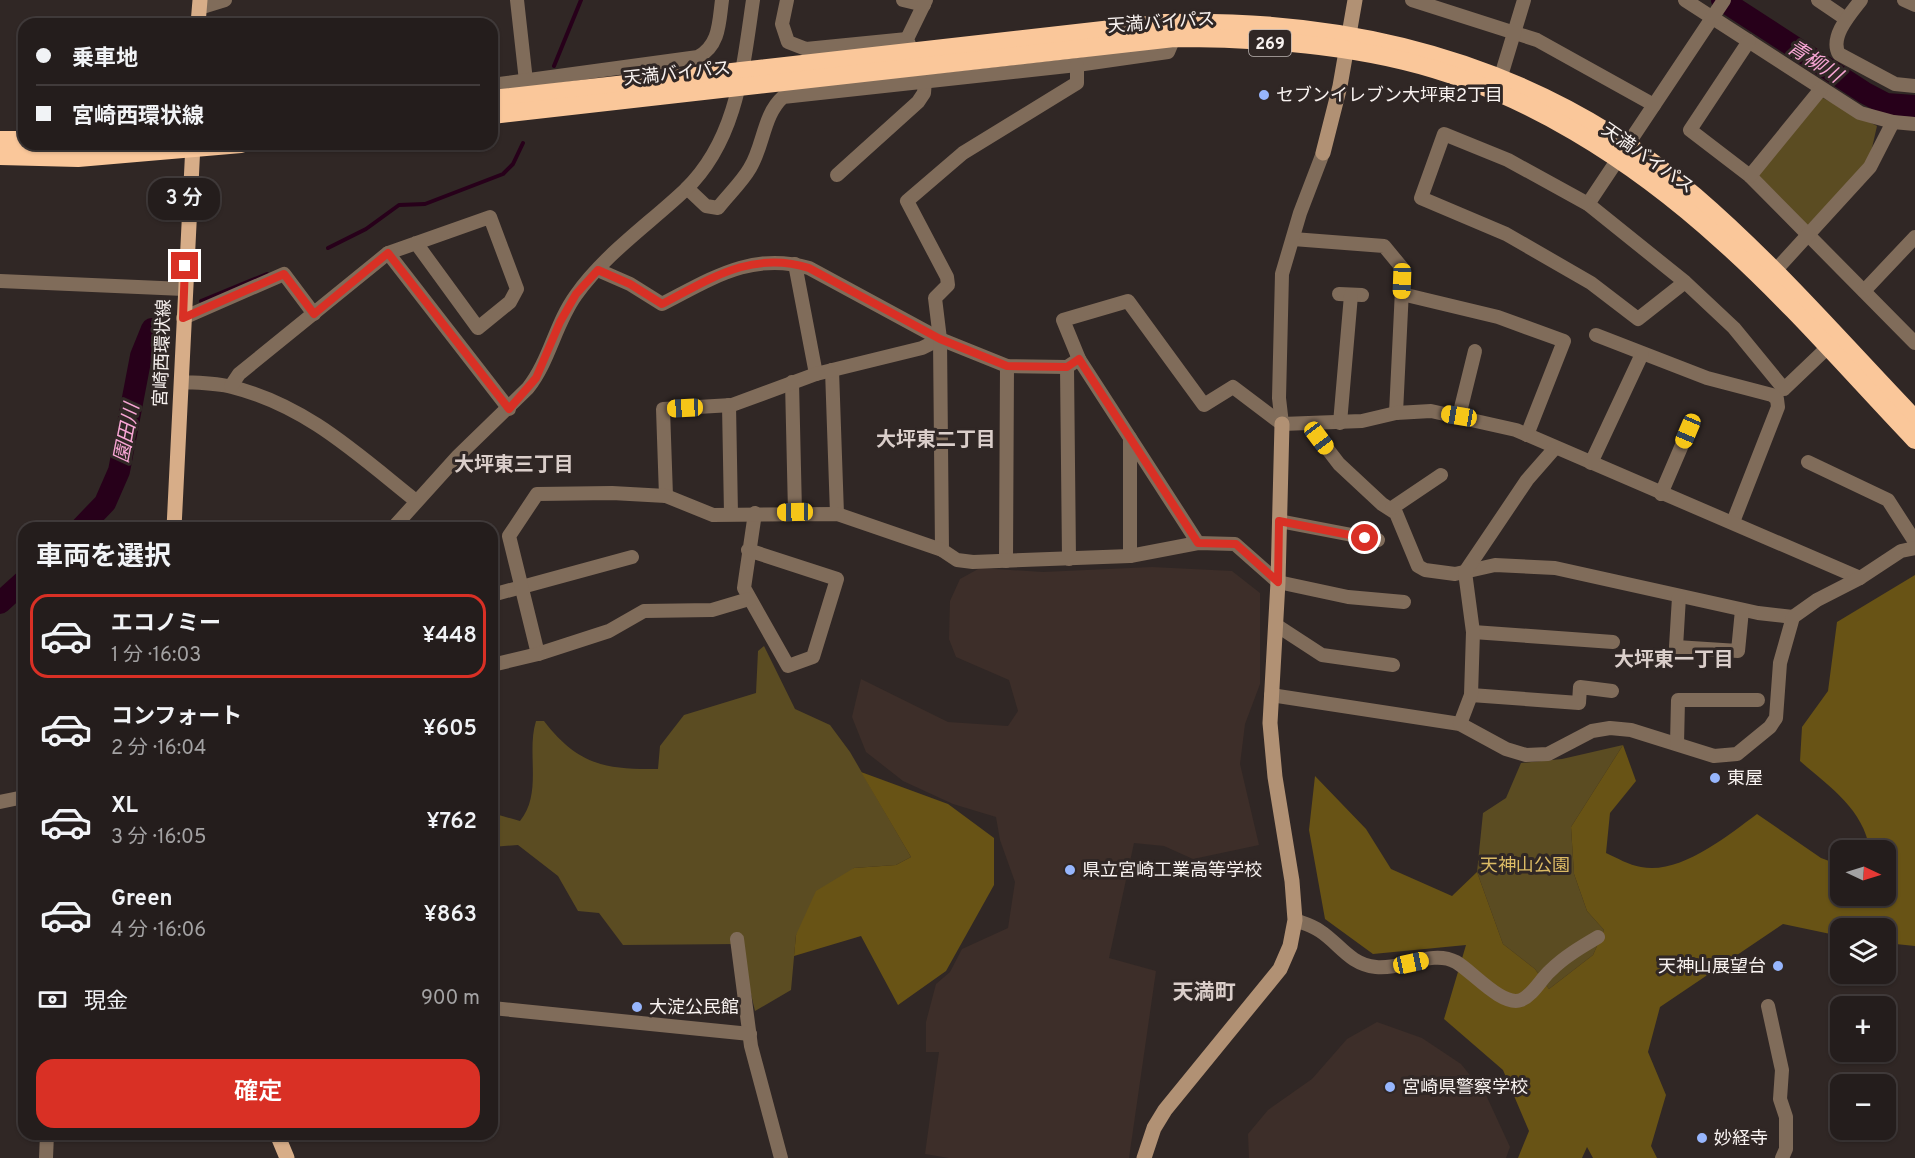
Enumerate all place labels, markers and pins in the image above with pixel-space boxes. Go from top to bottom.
place label: セブンイレブン大坪東2丁目 [1276,85,1503,108]
marker: セブンイレブン大坪東2丁目 [1257,88,1271,102]
place label: 東屋 [1727,768,1763,791]
marker: 東屋 [1708,771,1722,785]
place label: 県立宮崎工業高等学校 [1082,860,1262,883]
marker: 県立宮崎工業高等学校 [1063,863,1077,877]
place label: 天神山展望台 [1658,956,1766,979]
marker: 天神山展望台 [1771,959,1785,973]
place label: 大淀公民館 [649,997,739,1020]
marker: 大淀公民館 [630,1000,644,1014]
place label: 宮崎県警察学校 [1402,1077,1528,1100]
marker: 宮崎県警察学校 [1383,1080,1397,1094]
place label: 妙経寺 [1714,1128,1768,1151]
marker: 妙経寺 [1695,1131,1709,1145]

